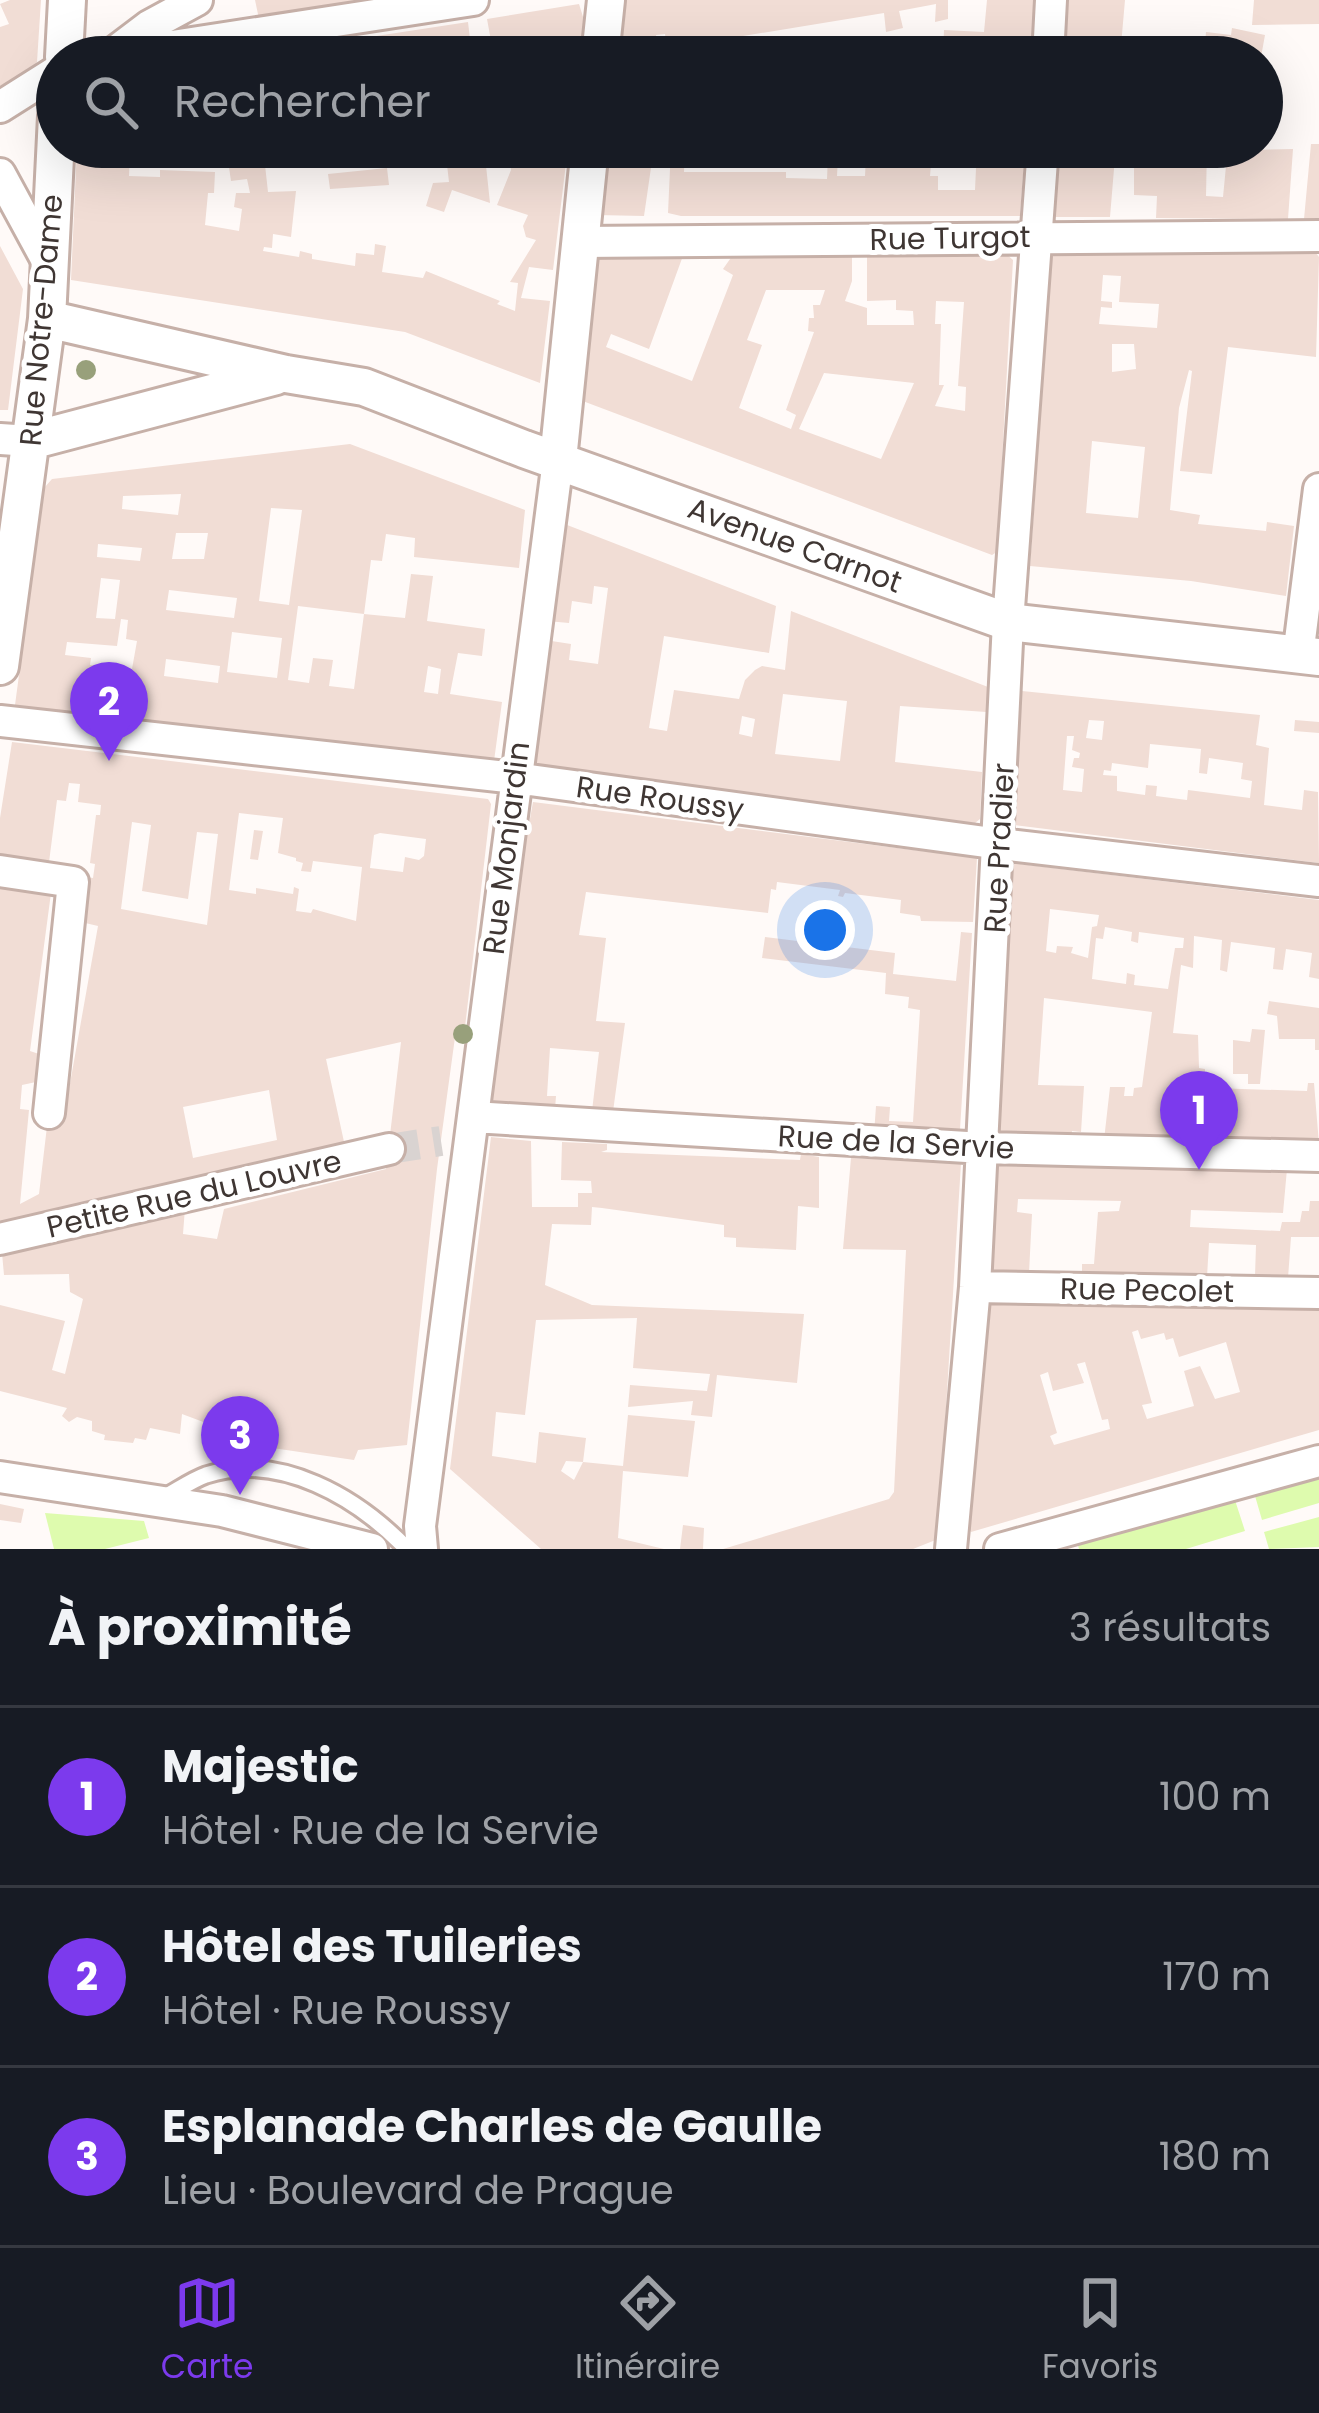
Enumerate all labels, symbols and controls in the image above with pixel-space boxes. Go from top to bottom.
search box [36,36,1283,168]
icon: search [78,69,144,135]
text: Rechercher [174,70,431,133]
street label: Rue Notre-Dame [9,192,73,448]
street label: Rue Turgot [869,215,1031,261]
street label: Avenue Carnot [682,486,908,604]
pin: 2 [70,662,148,761]
street label: Rue Monjardin [472,739,540,957]
street label: Rue Pradier [973,762,1025,934]
street label: Rue Roussy [573,765,747,831]
your location [795,900,855,960]
pin: 1 [1160,1071,1238,1170]
street label: Rue de la Servie [777,1114,1015,1170]
street label: Petite Rue du Louvre [42,1139,346,1249]
street label: Rue Pecolet [1059,1267,1235,1313]
pin: 3 [201,1396,279,1495]
text: À proximité [48,1591,352,1663]
text: 3 résultats [1069,1600,1271,1655]
text: Majestic [162,1735,359,1798]
text: 1 [80,1769,94,1824]
text: 100 m [1159,1769,1271,1824]
text: Hôtel · Rue de la Servie [162,1803,599,1858]
text: Hôtel des Tuileries [162,1915,582,1978]
text: 2 [76,1949,98,2004]
text: 170 m [1162,1949,1271,2004]
text: Hôtel · Rue Roussy [162,1983,511,2038]
text: Esplanade Charles de Gaulle [162,2095,822,2158]
text: 3 [75,2129,99,2184]
text: 180 m [1159,2129,1271,2184]
text: Lieu · Boulevard de Prague [162,2163,674,2218]
tab: Carte [161,2270,253,2392]
tab: Itinéraire [575,2270,720,2392]
tab: Favoris [1042,2270,1158,2392]

